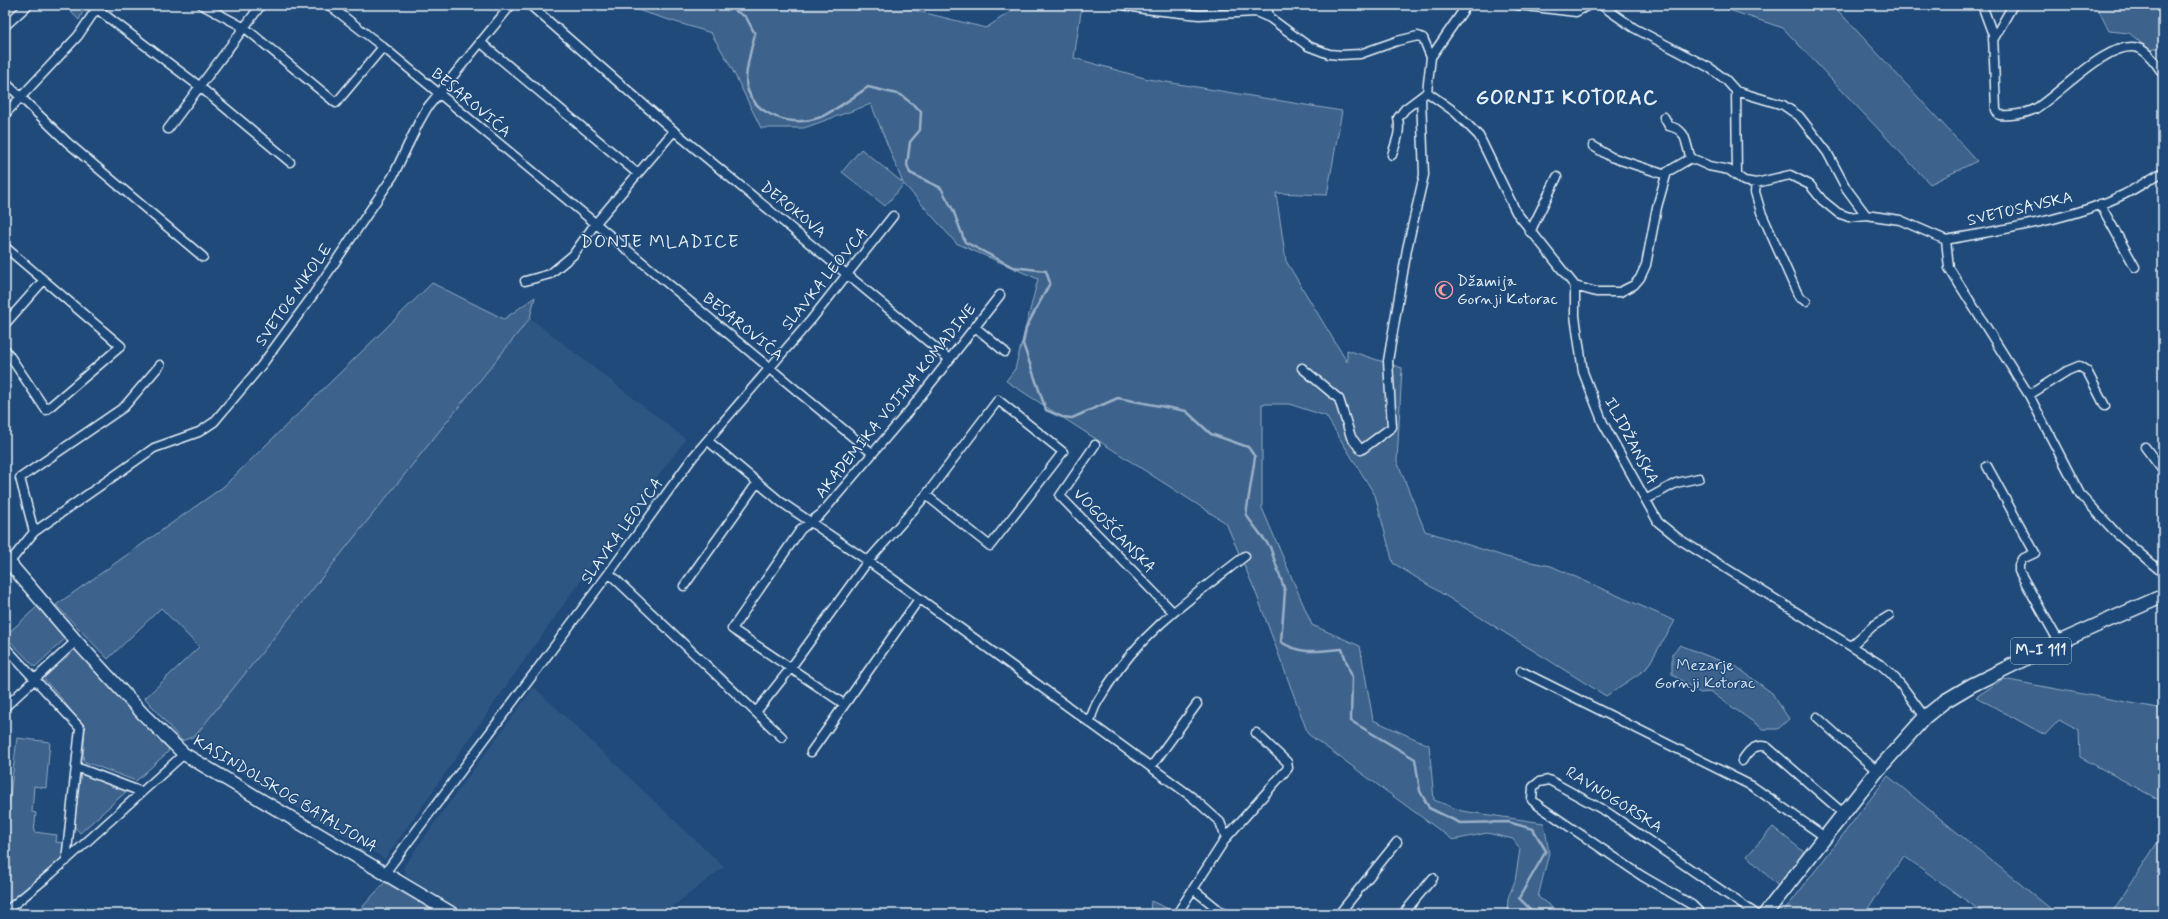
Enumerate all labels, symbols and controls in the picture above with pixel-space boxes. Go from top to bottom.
street label: BESAROVIĆA [427,63,516,143]
district label: GORNJI KOTORAC [1476,85,1658,112]
street label: DEROKOVA [756,177,830,243]
street label: SVETOSAVSKA [1965,187,2075,231]
street label: SLAVKA LEOVCA [777,223,873,335]
district label: DONJE MLADICE [581,230,739,254]
street label: SVETOG NIKOLE [251,240,337,350]
place label: Džamija Gornji Kotorac [1457,271,1558,310]
mosque icon: Džamija Gornji Kotorac [1434,280,1454,300]
street label: BESAROVIĆA [698,287,788,366]
street label: AKADEMIKA VOJINA KOMADINE [811,299,981,503]
street label: ILIDŽANSKA [1599,394,1663,488]
street label: SLAVKA LEOVCA [576,474,668,588]
street label: VOGOŠĆANSKA [1068,483,1161,578]
road number: M-I 111 [2011,638,2071,664]
park label: Mezarje Gornji Kotorac [1655,655,1755,694]
street label: KASINDOLSKOG BATALJONA [189,731,381,857]
street label: RAVNOGORSKA [1562,762,1666,838]

